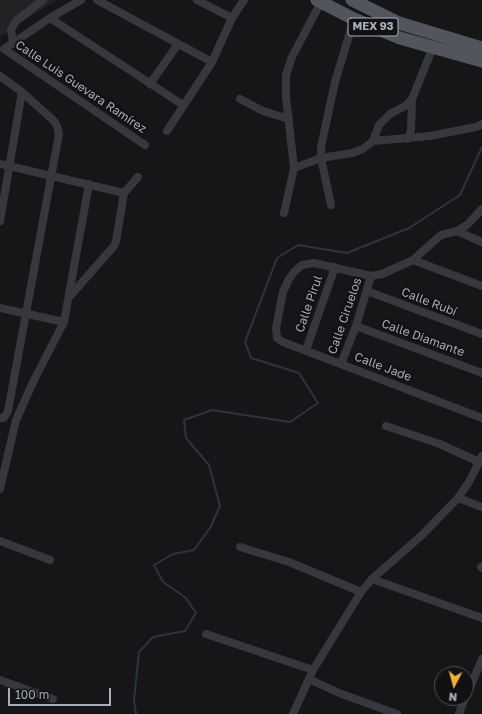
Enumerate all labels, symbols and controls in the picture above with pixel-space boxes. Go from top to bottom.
road number: MEX 93 [348,18,398,36]
street label: Calle Luis Guevara Ramírez [13,38,149,136]
street label: Calle Pirul [293,274,325,334]
street label: Calle Ciruelos [325,276,365,356]
street label: Calle Rubí [399,285,459,319]
street label: Calle Diamante [380,316,466,360]
street label: Calle Jade [352,349,414,385]
north arrow [434,666,474,706]
scale bar [10,680,113,706]
text: 100 m [15,687,49,702]
text: N [448,691,458,704]

